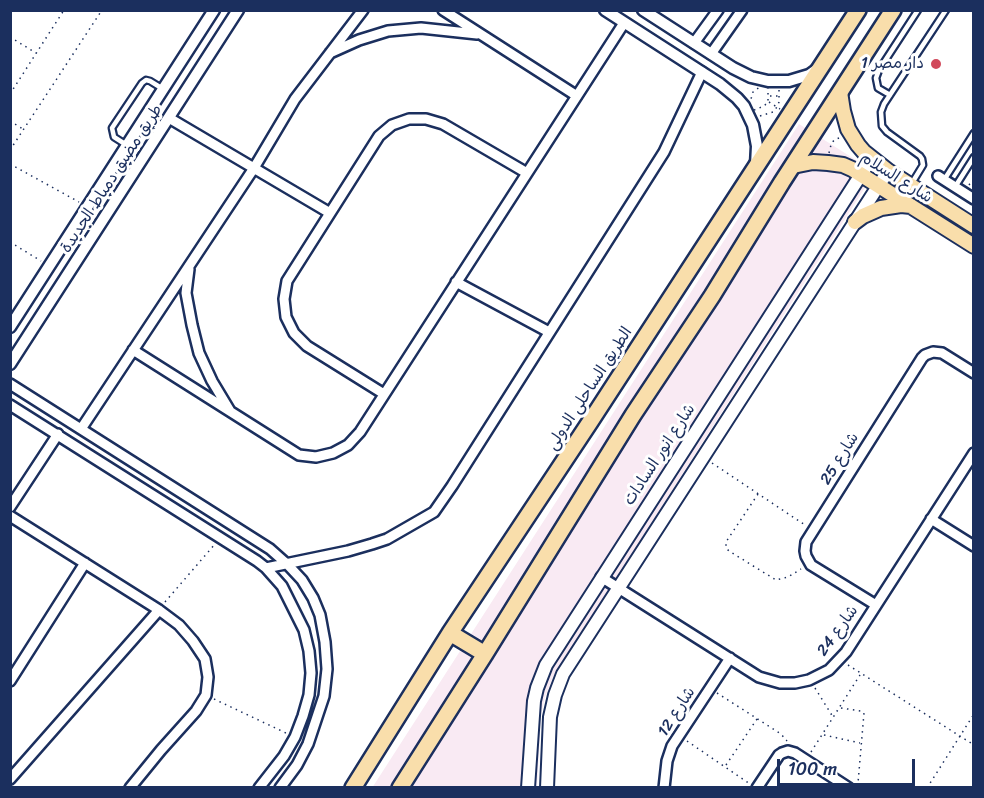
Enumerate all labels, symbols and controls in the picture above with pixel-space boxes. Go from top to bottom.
place label: دار مصر 1 [861,54,924,74]
marker: دار مصر 1 [929,57,943,71]
street label: طريق مضيق دمياط الجديدة [57,101,167,257]
street label: شارع السلام [856,148,936,208]
street label: الطريق الساحلى الدولى [543,324,637,454]
street label: شارع انور السادات [620,401,700,509]
street label: شارع 25 [817,429,863,489]
street label: شارع 24 [813,602,863,660]
street label: شارع 12 [654,684,700,740]
scale bar [780,747,918,785]
text: 100 m [788,753,837,785]

